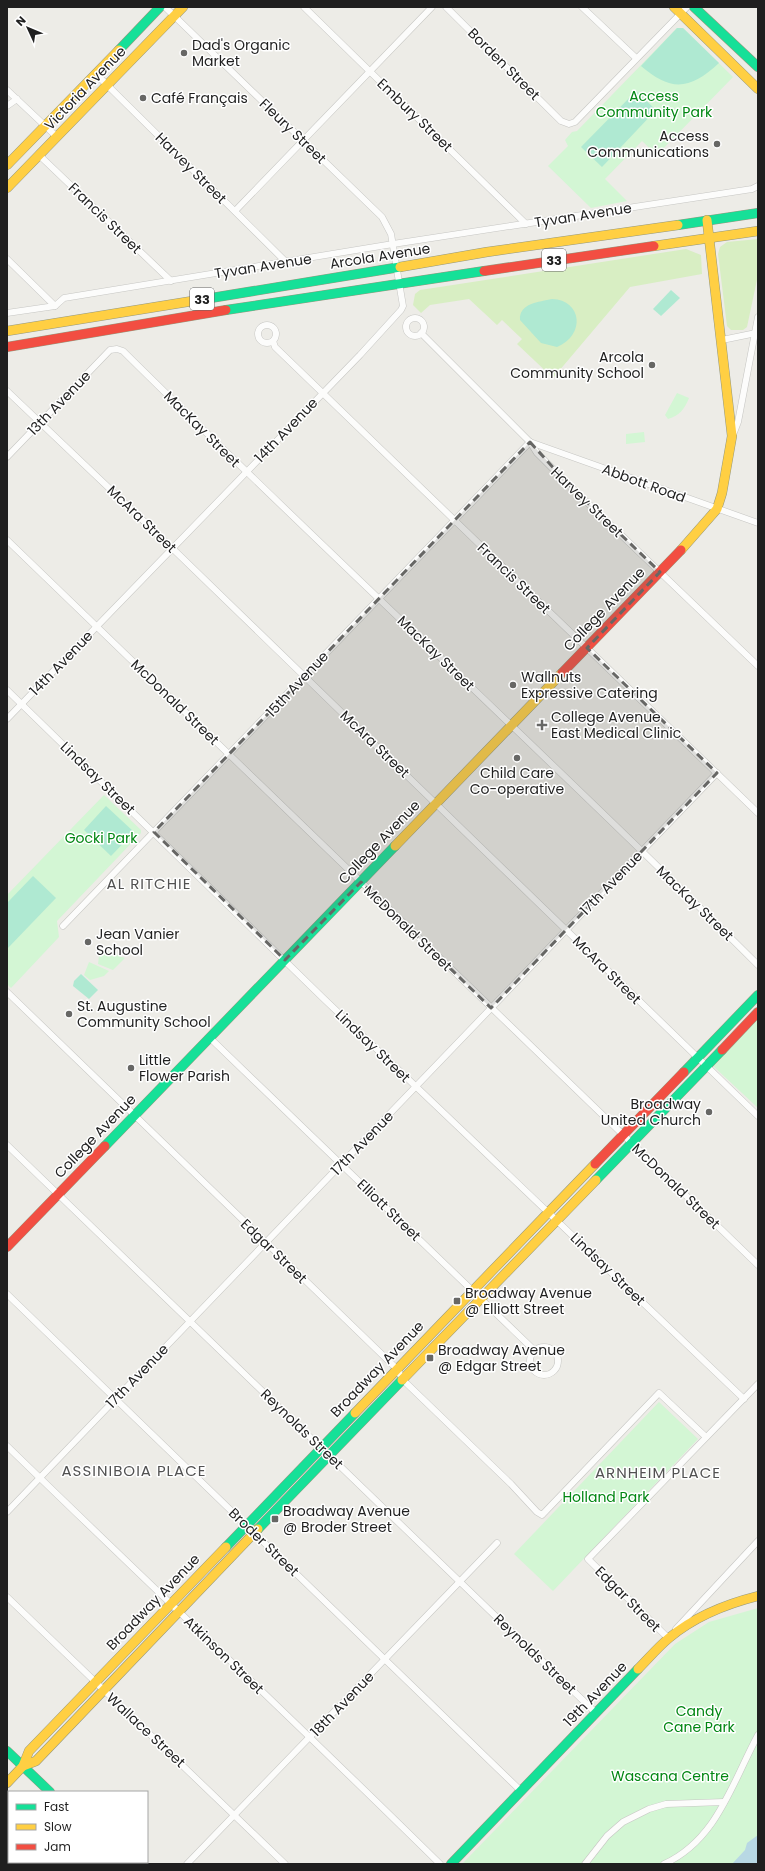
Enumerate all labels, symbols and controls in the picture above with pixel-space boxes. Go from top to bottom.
north arrow [8,8,48,48]
text: N [12,13,29,30]
street label: Borden Street [463,23,545,105]
place label: Dad's Organic Market [192,35,290,71]
street label: Victoria Avenue [40,41,131,134]
marker: Dad's Organic Market [179,48,189,58]
street label: Embury Street [373,74,457,156]
park label: Access Community Park [596,86,713,122]
place label: Café Français [151,88,248,108]
marker: Café Français [138,93,148,103]
street label: Fleury Street [255,94,331,168]
place label: Access Communications [587,126,709,162]
street label: Harvey Street [151,128,231,208]
marker: Access Communications [712,139,722,149]
street label: Francis Street [64,178,146,258]
street label: Tyvan Avenue [533,197,633,233]
street label: Arcola Avenue [328,238,432,274]
street label: Tyvan Avenue [213,248,313,284]
road number: 33 [542,249,566,271]
road number: 33 [190,288,214,310]
place label: Arcola Community School [510,347,644,383]
marker: Arcola Community School [647,360,657,370]
street label: 13th Avenue [23,366,95,440]
street label: MacKay Street [159,386,245,472]
street label: 14th Avenue [250,393,322,467]
street label: Abbott Road [599,459,689,507]
street label: Harvey Street [546,462,628,542]
street label: McAra Street [103,481,181,557]
street label: Francis Street [473,538,555,618]
street label: College Avenue [559,562,650,655]
street label: MacKay Street [393,611,479,695]
street label: 14th Avenue [25,626,97,700]
street label: 15th Avenue [261,646,333,721]
street label: McDonald Street [127,655,223,749]
place label: Wallnuts Expressive Catering [521,667,658,703]
marker: Wallnuts Expressive Catering [508,680,518,690]
street label: McAra Street [336,706,414,782]
place label: College Avenue East Medical Clinic [551,707,681,743]
marker: College Avenue East Medical Clinic [536,719,548,731]
street label: Lindsay Street [56,737,140,819]
marker: Child Care Co-operative [512,753,522,763]
place label: Child Care Co-operative [470,763,564,799]
street label: College Avenue [334,795,425,888]
park label: Gocki Park [65,828,138,848]
street label: 17th Avenue [575,846,647,920]
street label: MacKay Street [652,861,738,945]
district label: AL RITCHIE [107,873,191,894]
street label: McDonald Street [360,881,456,975]
place label: Jean Vanier School [96,924,180,960]
street label: McAra Street [568,931,646,1009]
marker: Jean Vanier School [83,937,93,947]
place label: St. Augustine Community School [77,996,211,1032]
street label: Lindsay Street [331,1005,415,1087]
marker: St. Augustine Community School [64,1009,74,1019]
place label: Little Flower Parish [139,1050,230,1086]
marker: Little Flower Parish [126,1063,136,1073]
street label: College Avenue [50,1089,141,1182]
place label: Broadway United Church [601,1094,701,1130]
street label: 17th Avenue [326,1106,398,1180]
marker: Broadway United Church [704,1107,714,1117]
street label: McDonald Street [628,1139,724,1233]
street label: Elliott Street [353,1175,425,1245]
street label: Edgar Street [236,1214,312,1288]
street label: Lindsay Street [566,1228,650,1310]
place label: Broadway Avenue @ Elliott Street [465,1283,592,1319]
marker: Broadway Avenue @ Elliott Street [452,1296,462,1306]
street label: Broadway Avenue [326,1316,428,1422]
street label: 17th Avenue [101,1339,173,1413]
place label: Broadway Avenue @ Edgar Street [438,1340,565,1376]
marker: Broadway Avenue @ Edgar Street [425,1353,435,1363]
street label: Reynolds Street [256,1384,348,1474]
district label: ASSINIBOIA PLACE [62,1460,207,1481]
district label: ARNHEIM PLACE [595,1462,721,1483]
park label: Holland Park [562,1487,650,1507]
place label: Broadway Avenue @ Broder Street [283,1501,410,1537]
street label: Broder Street [224,1503,304,1581]
marker: Broadway Avenue @ Broder Street [270,1514,280,1524]
street label: Broadway Avenue [102,1549,204,1655]
street label: Edgar Street [591,1562,665,1636]
street label: Reynolds Street [489,1609,581,1699]
street label: Atkinson Street [180,1612,268,1698]
street label: 19th Avenue [559,1657,631,1731]
street label: 18th Avenue [306,1667,378,1741]
street label: Wallace Street [102,1688,190,1772]
park label: Candy Cane Park [663,1701,736,1737]
park label: Wascana Centre [611,1766,729,1786]
legend [8,1791,148,1863]
text: Fast [44,1798,69,1815]
text: Slow [44,1818,72,1835]
text: Jam [44,1838,71,1855]

